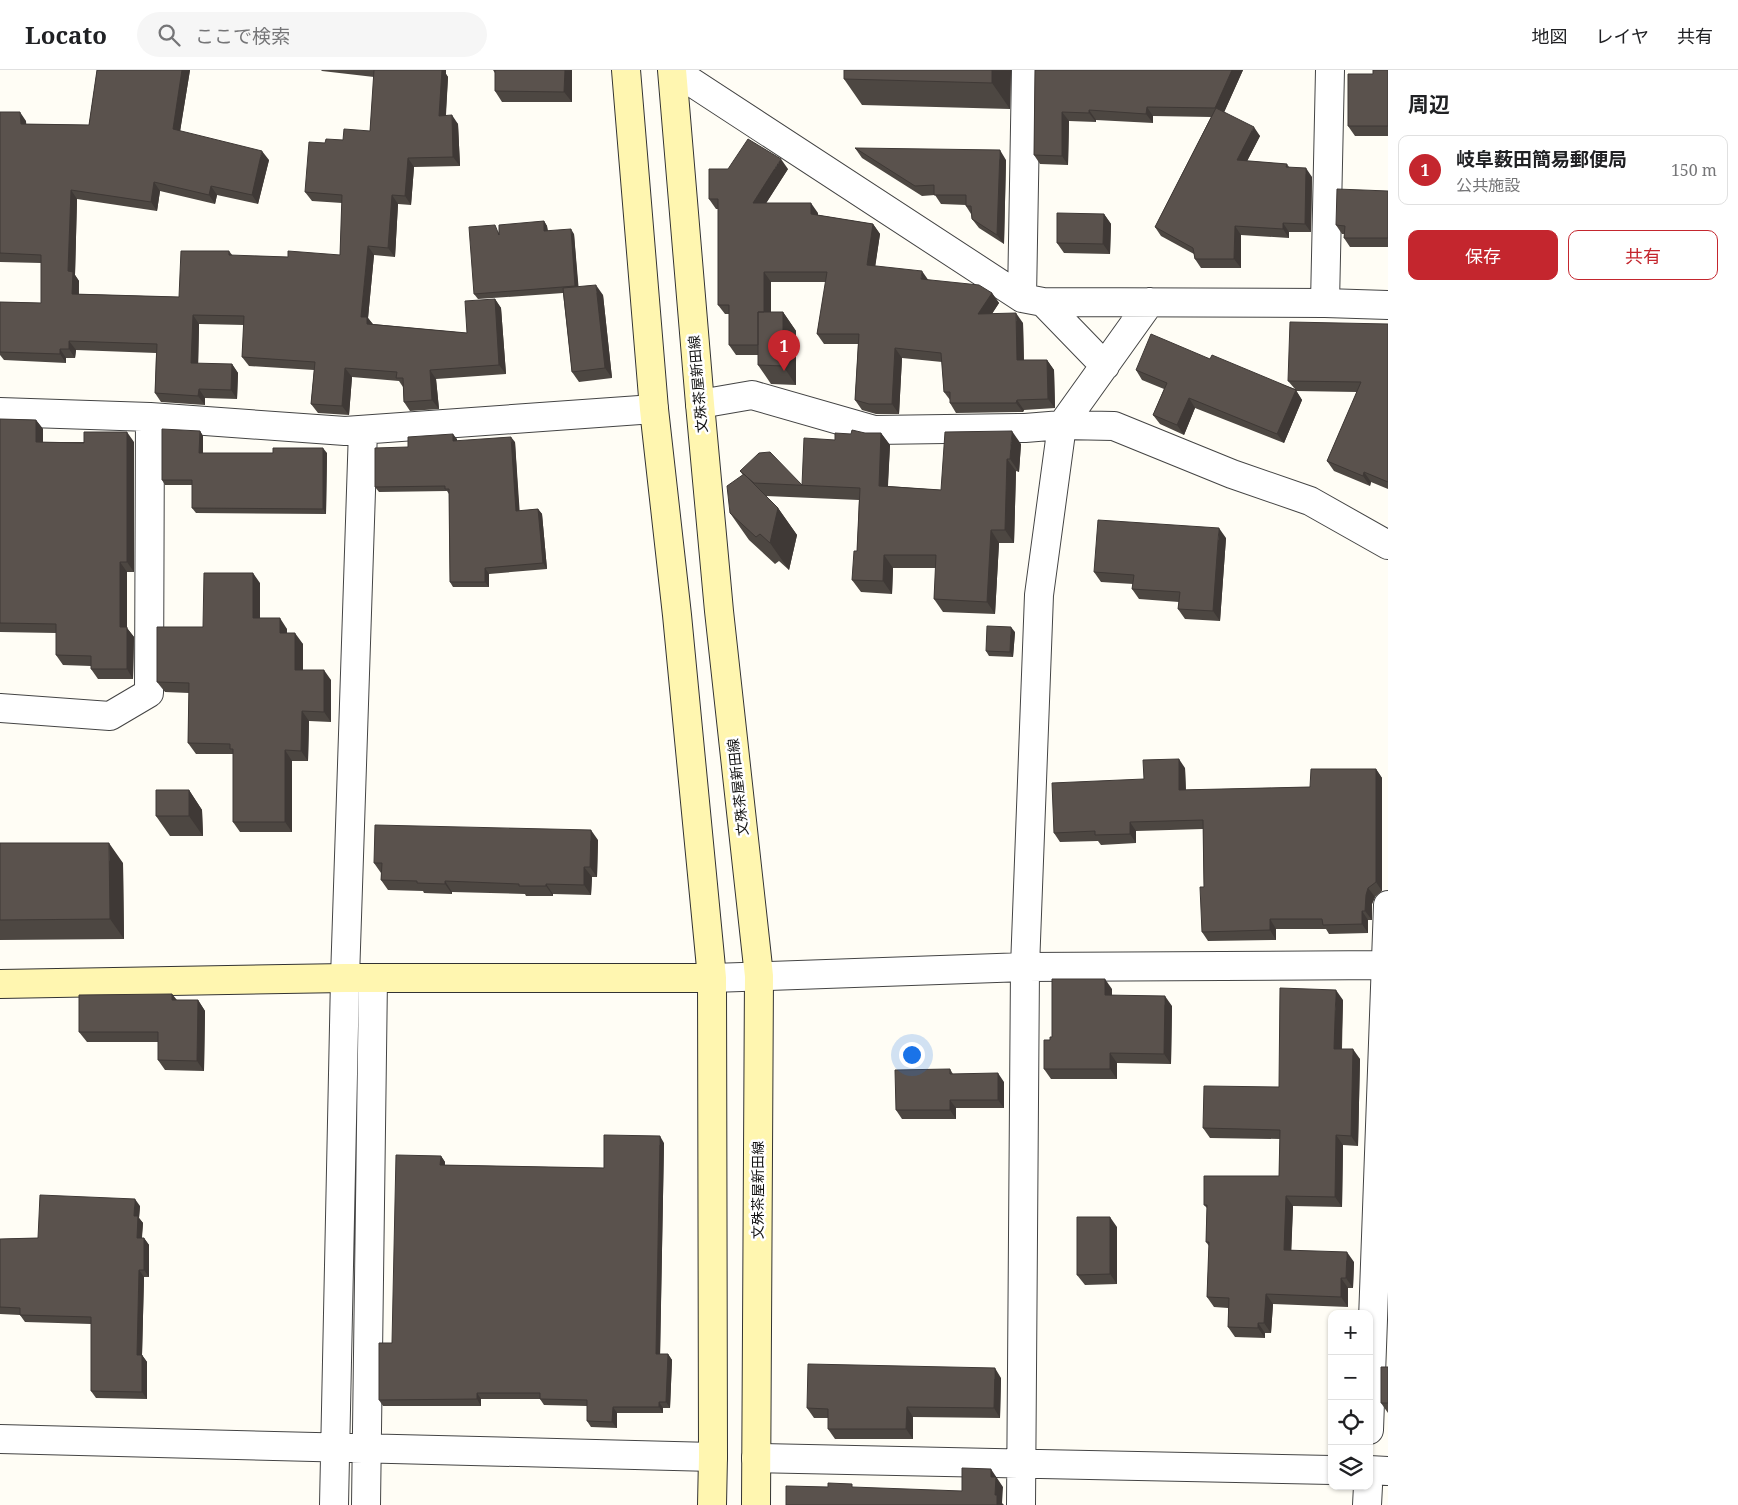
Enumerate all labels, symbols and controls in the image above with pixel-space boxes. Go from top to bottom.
search box [137,12,487,57]
text: Locato [25,18,107,51]
icon: search [155,21,183,49]
text: ここで検索 [195,23,290,49]
text: 地図 [1532,24,1568,48]
text: レイヤ [1596,24,1649,48]
text: 共有 [1677,24,1713,48]
text: 周辺 [1408,90,1450,118]
text: 岐阜薮田簡易郵便局 [1456,146,1627,172]
text: 1 [1420,159,1430,181]
text: 150 m [1671,159,1717,181]
text: 公共施設 [1456,174,1520,196]
button: 保存 [1408,230,1558,280]
button: 共有 [1568,230,1718,280]
pin: 1 [768,330,800,371]
street label: 文殊茶屋新田線 [684,334,711,434]
street label: 文殊茶屋新田線 [723,737,752,837]
your location [899,1042,925,1068]
street label: 文殊茶屋新田線 [748,1141,767,1239]
map controls [1328,1310,1373,1490]
button: + [1328,1310,1373,1355]
button: − [1328,1355,1373,1400]
button: locate [1328,1400,1373,1445]
button: layers [1328,1445,1373,1490]

